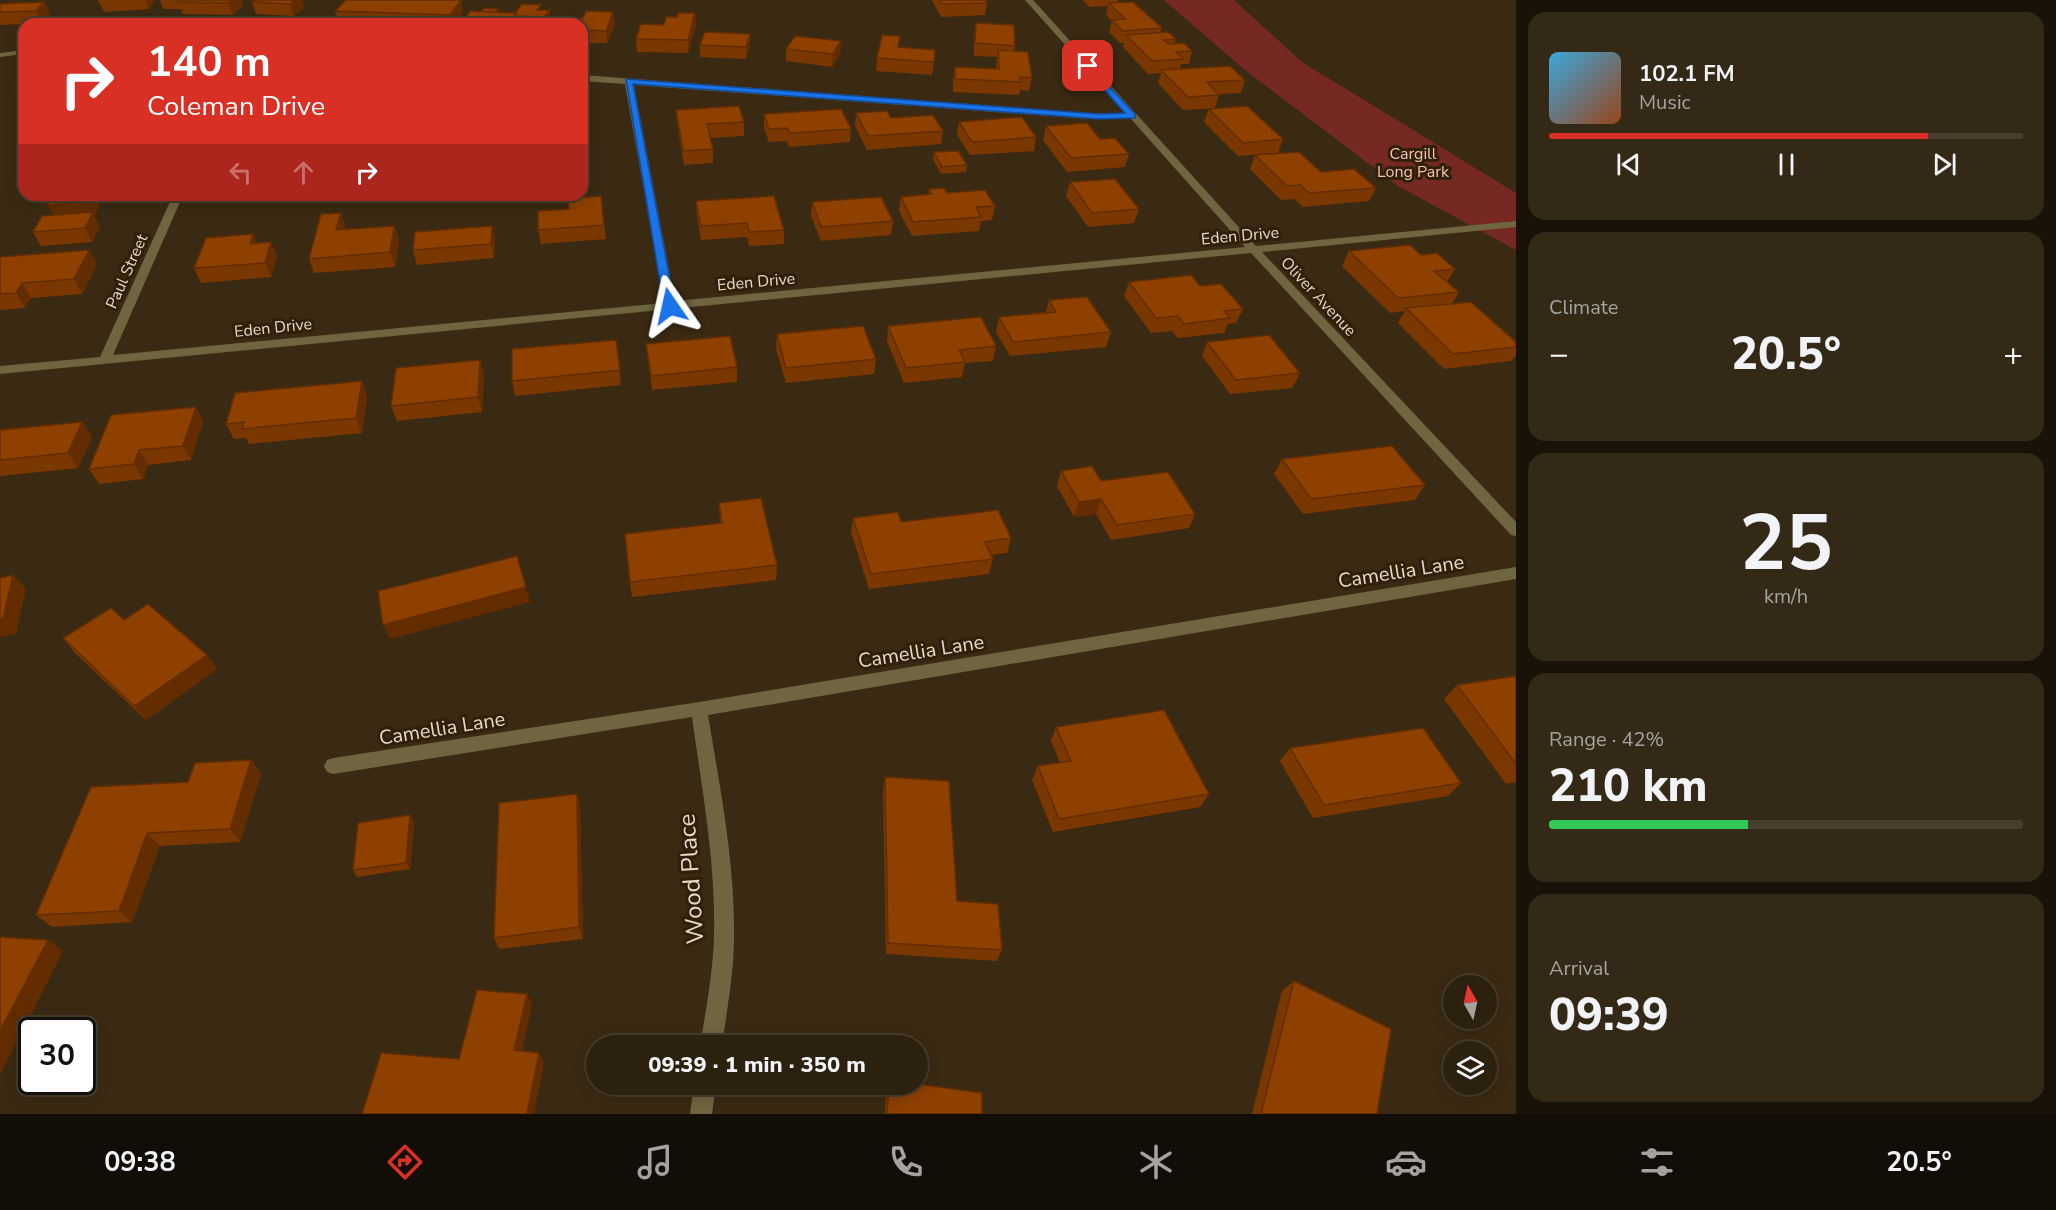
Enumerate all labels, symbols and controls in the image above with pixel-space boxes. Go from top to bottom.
text: 140 m [147,34,271,91]
pin [1062,40,1113,91]
icon: right [48,42,126,120]
icon: arrive [1071,49,1104,82]
text: 102.1 FM [1639,59,1735,89]
text: Coleman Drive [147,88,325,125]
text: Music [1639,89,1691,116]
park label: Cargill Long Park [1377,143,1450,183]
icon: previous [1612,148,1645,181]
icon: pause [1770,148,1803,181]
icon: next [1928,148,1961,181]
icon: left [224,156,257,189]
icon: ahead [287,156,320,189]
icon: right [350,156,383,189]
street label: Eden Drive [1200,222,1280,250]
street label: Paul Street [101,230,153,312]
street label: Oliver Avenue [1276,252,1361,341]
street label: Eden Drive [716,268,796,296]
position arrow [638,274,702,338]
text: Climate [1549,294,1618,321]
street label: Eden Drive [233,313,313,343]
text: 20.5° [1731,324,1841,385]
text: − [1549,332,1569,377]
text: + [2003,332,2023,377]
text: 25 [1739,490,1833,597]
street label: Camellia Lane [1336,548,1466,595]
text: km/h [1764,583,1808,610]
street label: Camellia Lane [856,628,986,675]
street label: Camellia Lane [377,705,507,752]
text: Range · 42% [1549,726,1664,753]
text: 210 km [1549,756,1708,817]
street label: Wood Place [670,813,712,945]
text: Arrival [1549,955,1609,982]
north arrow [1443,975,1497,1029]
map controls [1443,975,1497,1095]
text: 09:39 [1549,985,1669,1046]
speed limit sign: 30 [18,1017,96,1095]
button: layers [1443,1041,1497,1095]
text: 09:39 · 1 min · 350 m [648,1050,866,1080]
icon: directions [384,1141,426,1183]
icon: music [634,1141,676,1183]
icon: phone [885,1141,927,1183]
icon: climate [1135,1141,1177,1183]
icon: car [1385,1141,1427,1183]
icon: filters [1636,1141,1678,1183]
text: 09:38 [104,1144,176,1181]
text: 20.5° [1886,1144,1952,1181]

